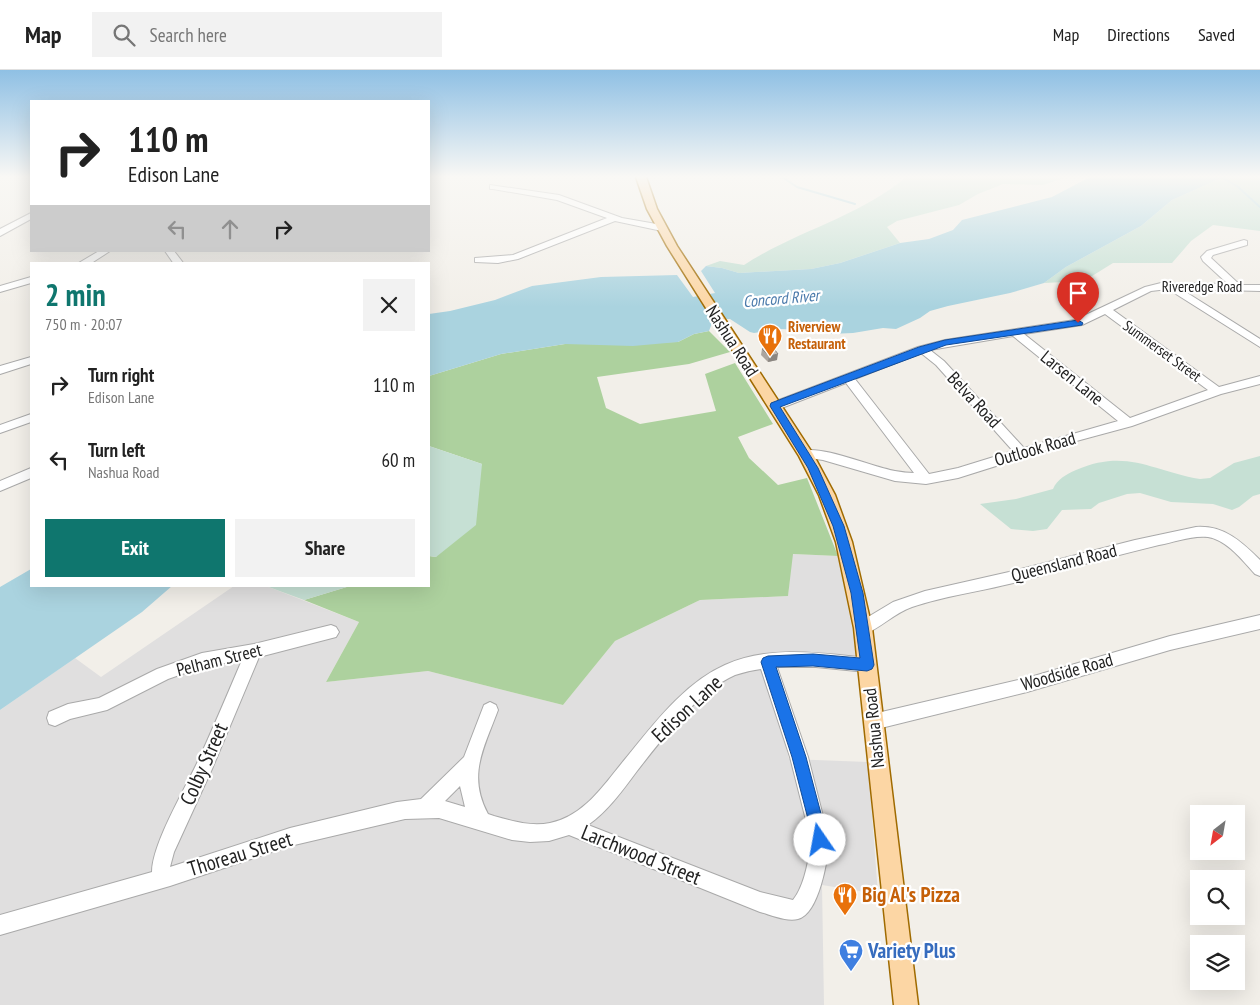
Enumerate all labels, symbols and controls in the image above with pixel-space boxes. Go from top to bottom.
search box [92,12,442,57]
text: Map [25,19,62,50]
icon: search [110,21,138,49]
text: Search here [150,23,227,47]
text: Map [1053,23,1079,46]
text: Directions [1107,23,1170,46]
text: Saved [1198,23,1235,46]
text: 110 m [128,116,209,162]
icon: right [45,120,110,185]
text: Edison Lane [128,160,219,188]
icon: left [163,215,191,243]
icon: ahead [216,215,244,243]
icon: right [269,215,297,243]
pin [1057,272,1099,323]
text: 2 min [45,275,106,314]
street label: Riveredge Road [1162,277,1242,296]
button: close [363,279,415,331]
icon: arrive [1064,279,1092,307]
water label: Concord River [742,284,822,311]
street label: Nashua Road [701,301,764,381]
text: 750 m · 20:07 [45,314,123,334]
street label: Summerset Street [1119,316,1205,385]
place label: Riverview Restaurant [788,317,846,353]
restaurant icon: Riverview Restaurant [757,323,783,357]
street label: Larsen Lane [1036,345,1108,410]
text: Turn right [88,363,154,387]
street label: Belva Road [942,367,1006,433]
icon: right [45,371,73,399]
text: 110 m [373,373,415,397]
text: Edison Lane [88,387,154,407]
street label: Outlook Road [992,426,1078,471]
text: Turn left [88,438,145,462]
icon: left [45,446,73,474]
text: 60 m [382,448,415,472]
text: Nashua Road [88,462,160,482]
button: Exit [45,519,225,577]
button: Share [235,519,415,577]
street label: Queensland Road [1009,538,1119,587]
street label: Pelham Street [174,638,264,681]
street label: Woodside Road [1018,647,1115,696]
street label: Edison Lane [646,669,728,748]
street label: Nashua Road [858,687,889,769]
street label: Colby Street [173,718,234,809]
north arrow [1190,805,1245,860]
map controls [1190,805,1245,990]
position arrow [793,813,845,865]
street label: Larchwood Street [577,818,705,891]
street label: Thoreau Street [184,825,295,882]
button: search [1190,870,1245,925]
place label: Big Al's Pizza [862,881,960,908]
restaurant icon: Big Al's Pizza [832,882,858,916]
button: layers [1190,935,1245,990]
place label: Variety Plus [867,937,956,964]
supermarket icon: Variety Plus [838,938,864,972]

